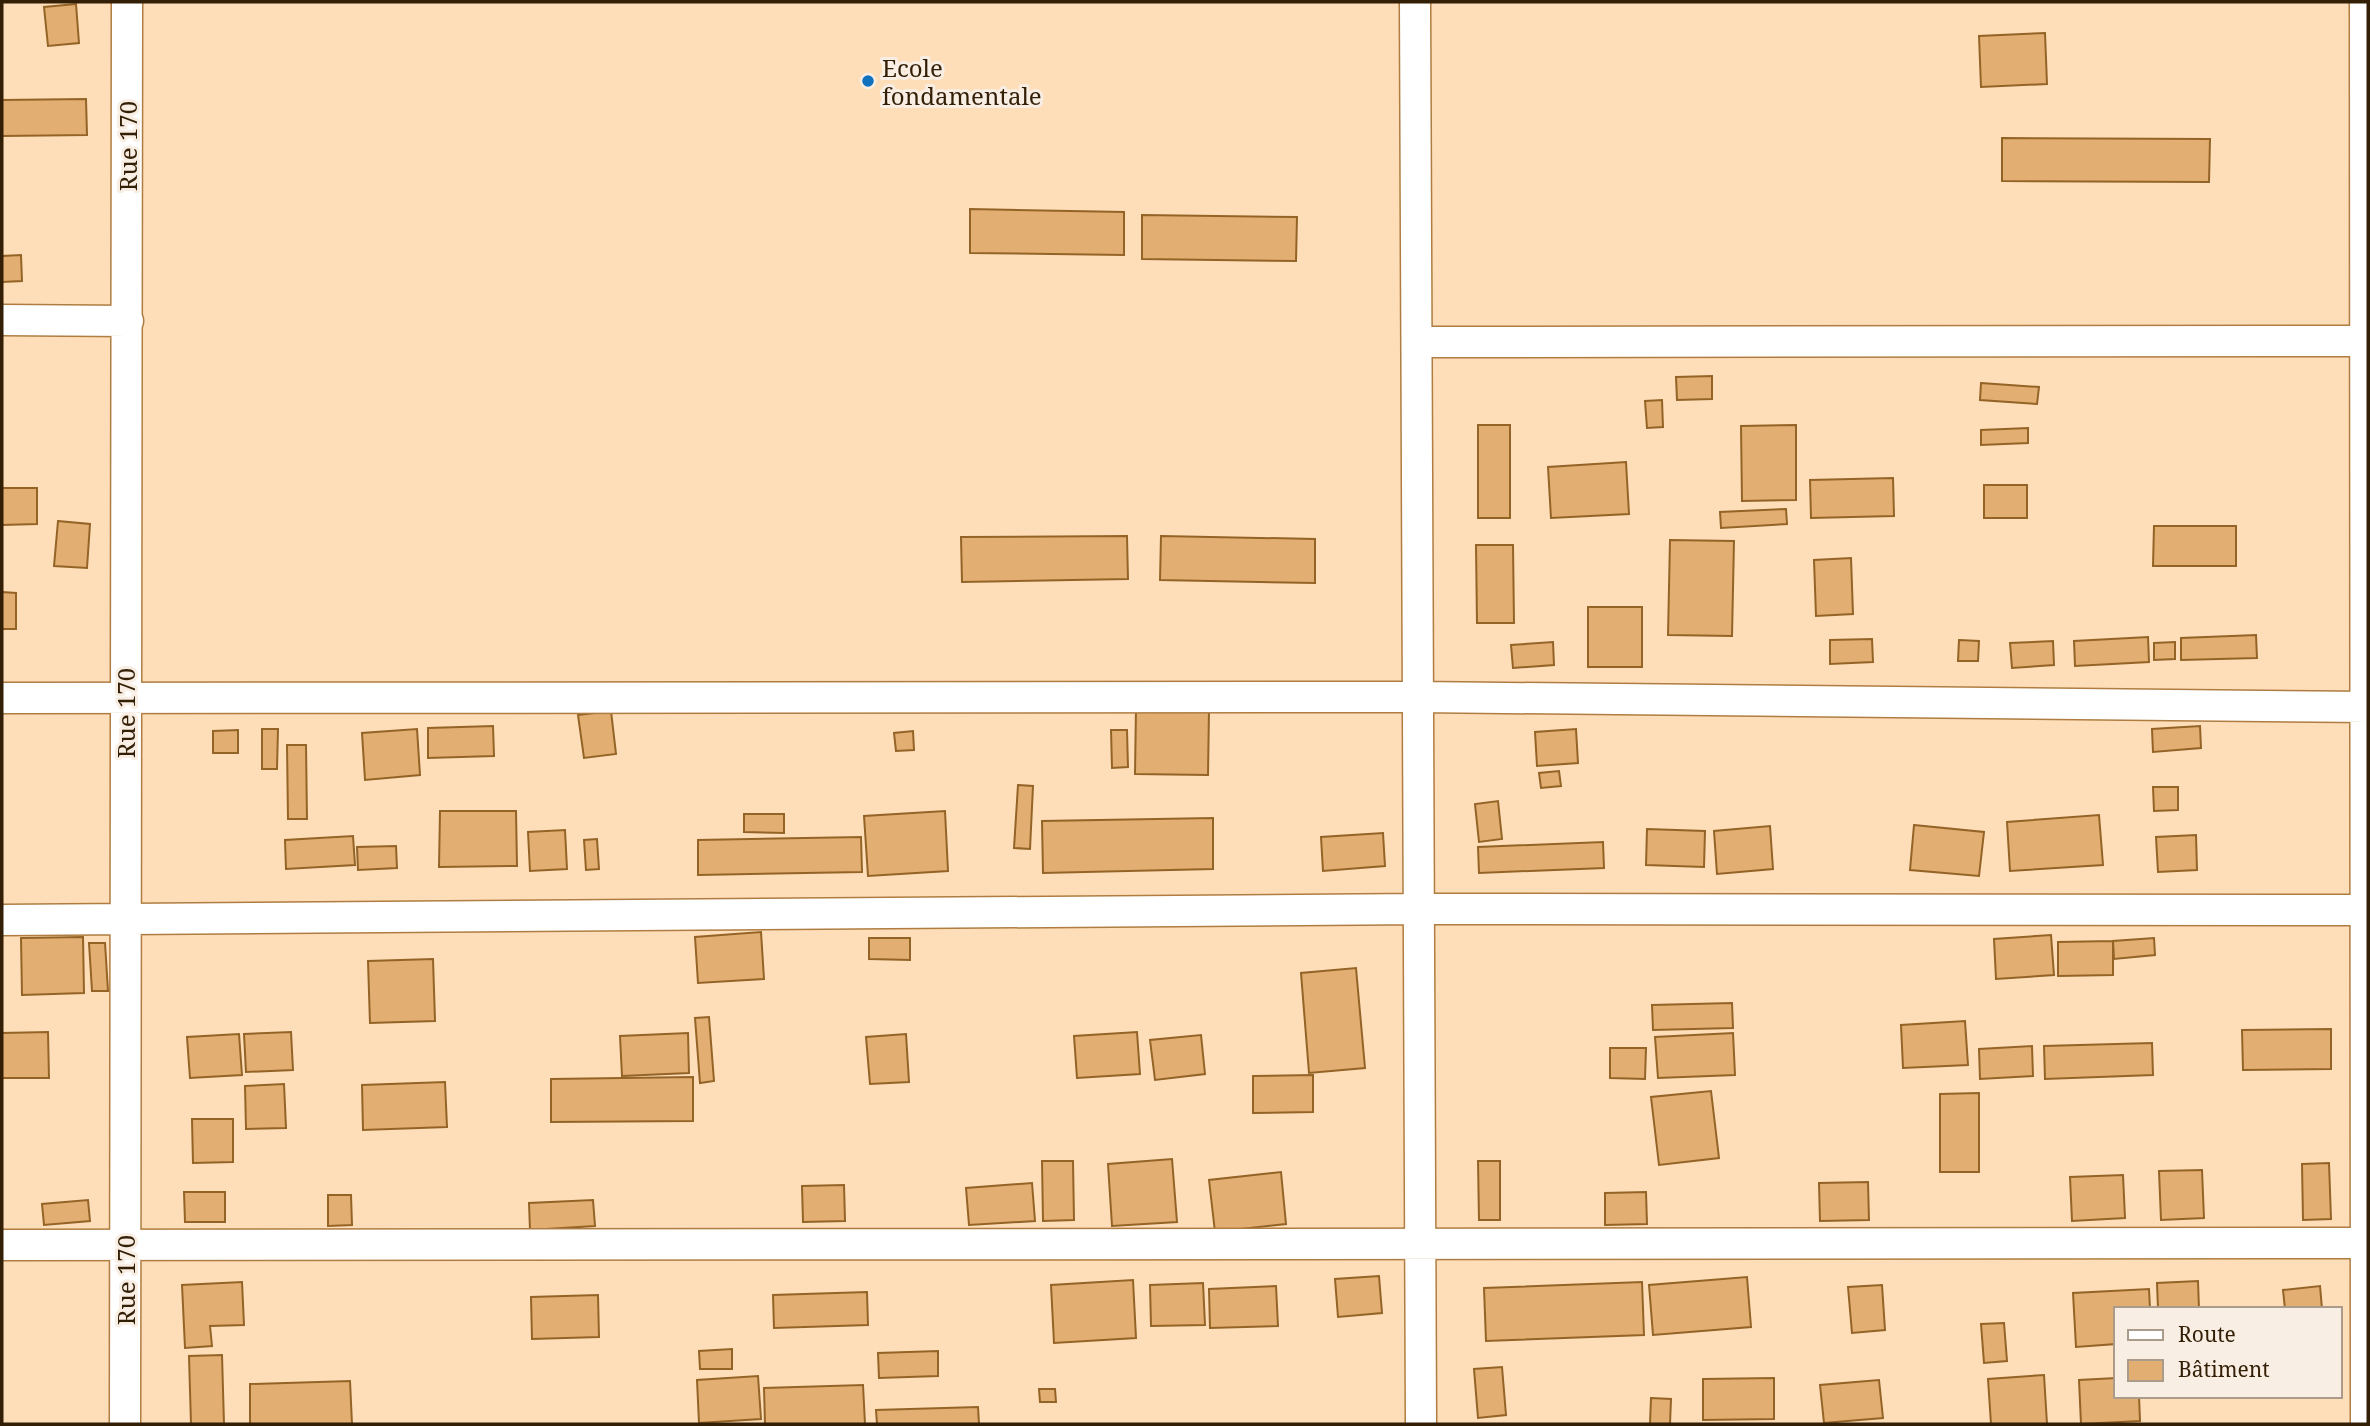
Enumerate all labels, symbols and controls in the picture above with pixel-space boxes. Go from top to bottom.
place label: Ecole fondamentale [882,51,1042,112]
marker: Ecole fondamentale [860,73,876,89]
street label: Rue 170 [111,101,144,191]
street label: Rue 170 [109,668,142,758]
street label: Rue 170 [109,1235,142,1325]
legend [2114,1307,2342,1398]
text: Route [2178,1320,2236,1348]
text: Bâtiment [2178,1355,2270,1383]

